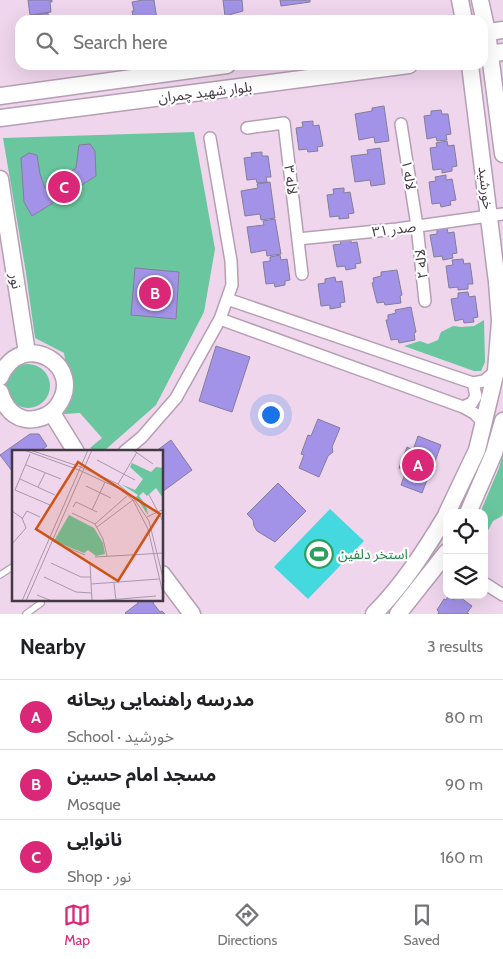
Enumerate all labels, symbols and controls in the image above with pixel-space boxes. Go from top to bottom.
search box [15,15,488,70]
icon: search [33,29,61,57]
text: Search here [73,31,167,54]
street label: بلوار شهید چمران [157,77,253,108]
street label: لاله ۱ [398,159,420,191]
street label: لاله ۳ [280,164,302,196]
street label: خورشید [474,165,498,211]
pin: C [48,168,80,206]
street label: صدر ۳۱ [371,217,417,241]
street label: لاله ۲ [410,248,432,280]
street label: نور [6,271,26,290]
pin: B [139,274,171,312]
your location [258,402,284,428]
pin: A [402,446,434,484]
inset map [12,450,164,602]
map controls [443,509,488,599]
button: locate [443,509,488,554]
sports icon: استخر دلفین [304,539,334,569]
place label: استخر دلفین [338,545,408,563]
button: layers [443,554,488,599]
text: Nearby [20,634,86,659]
text: 3 results [427,637,483,656]
text: مدرسه راهنمایی ریحانه [67,688,254,711]
text: A [31,708,41,727]
text: 80 m [445,708,483,727]
text: School · خورشید [67,727,174,746]
text: مسجد امام‌ حسین [67,763,216,786]
text: B [31,775,41,794]
text: 90 m [445,775,483,794]
text: Mosque [67,795,121,814]
text: نانوایی [67,828,122,851]
text: C [31,848,41,867]
text: 160 m [440,848,483,867]
text: Shop · نور [67,867,131,886]
tab: Map [63,901,91,949]
tab: Directions [217,901,277,949]
tab: Saved [403,901,440,949]

